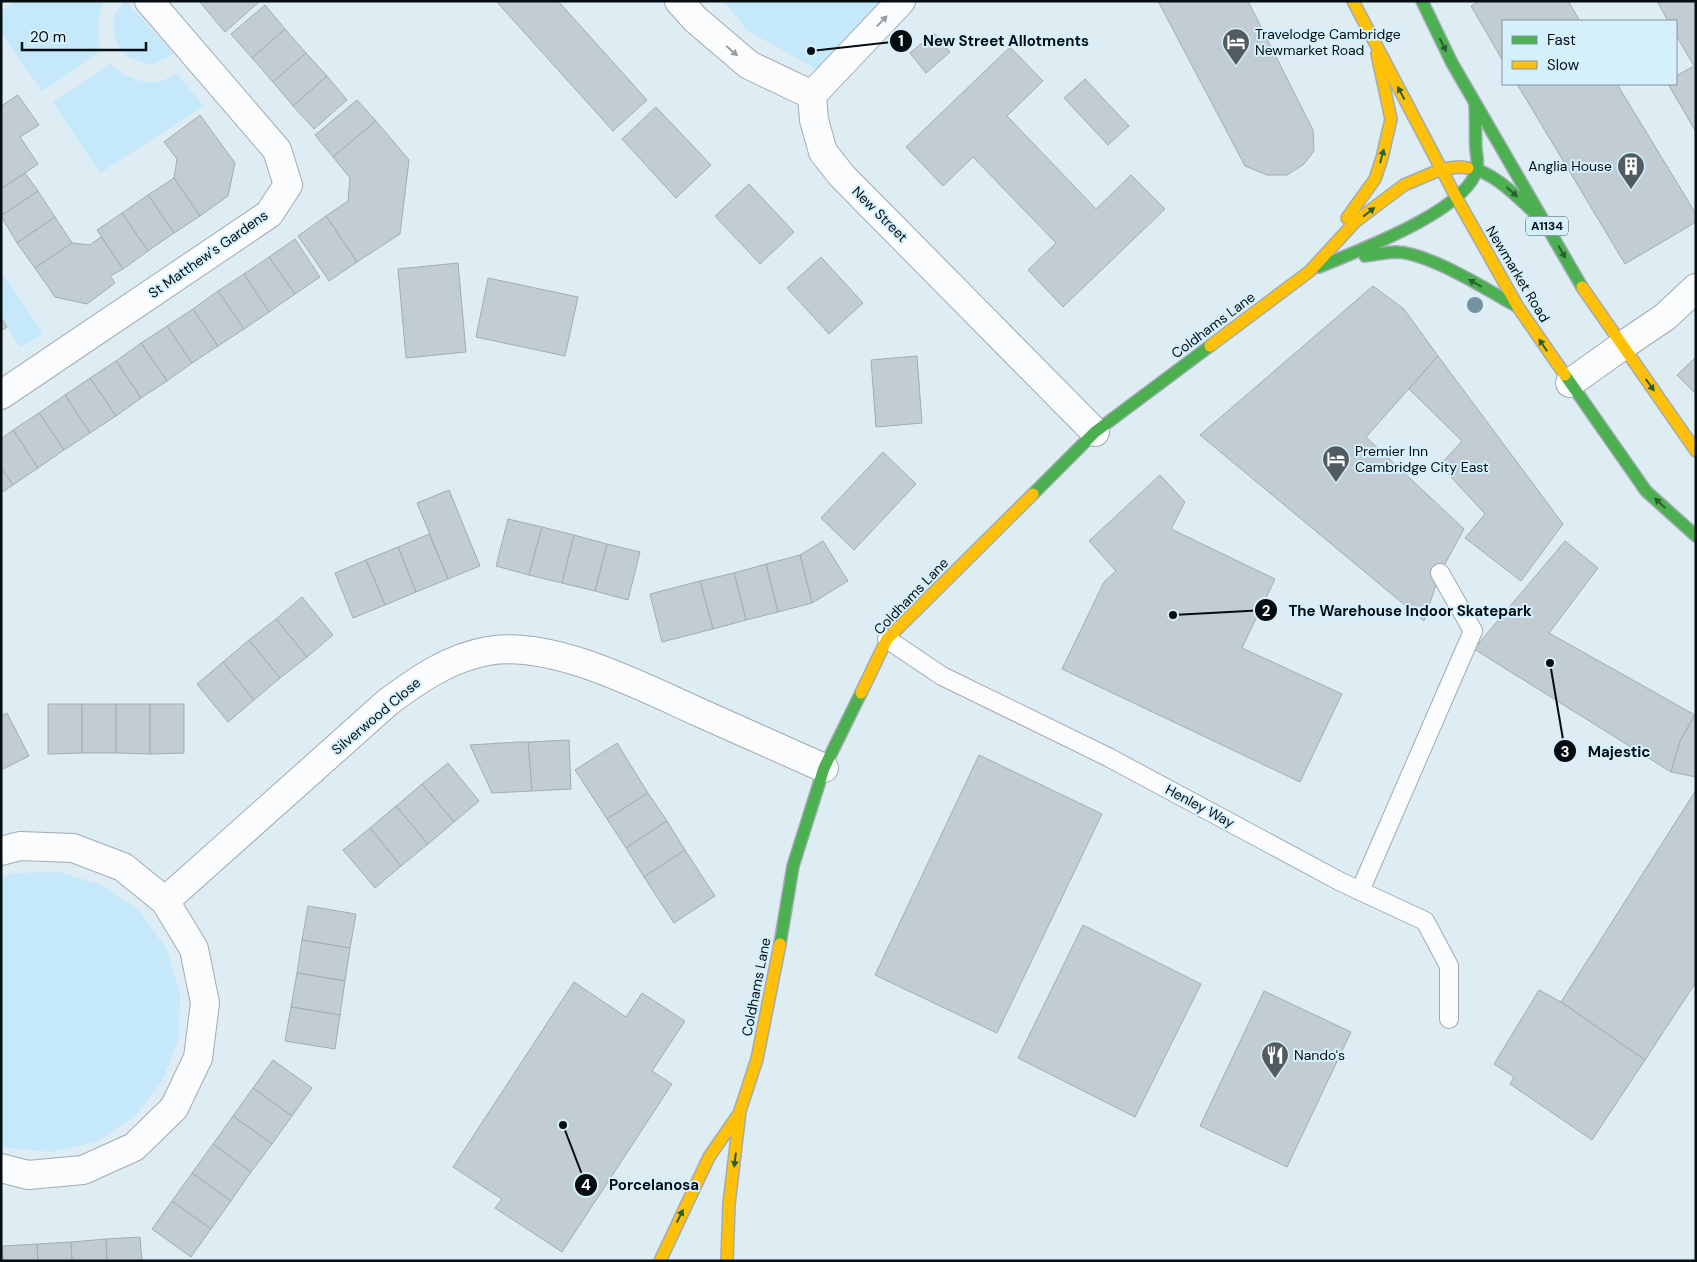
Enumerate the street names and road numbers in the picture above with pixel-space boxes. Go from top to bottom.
street label: New Street [848,182,912,246]
street label: St Matthew's Gardens [145,206,271,302]
road number: A1134 [1526,217,1568,236]
street label: Newmarket Road [1482,222,1554,326]
street label: Coldhams Lane [1168,288,1258,362]
street label: Coldhams Lane [870,554,952,638]
street label: Silverwood Close [328,673,424,758]
street label: Henley Way [1162,780,1238,832]
street label: Coldhams Lane [738,936,774,1038]

